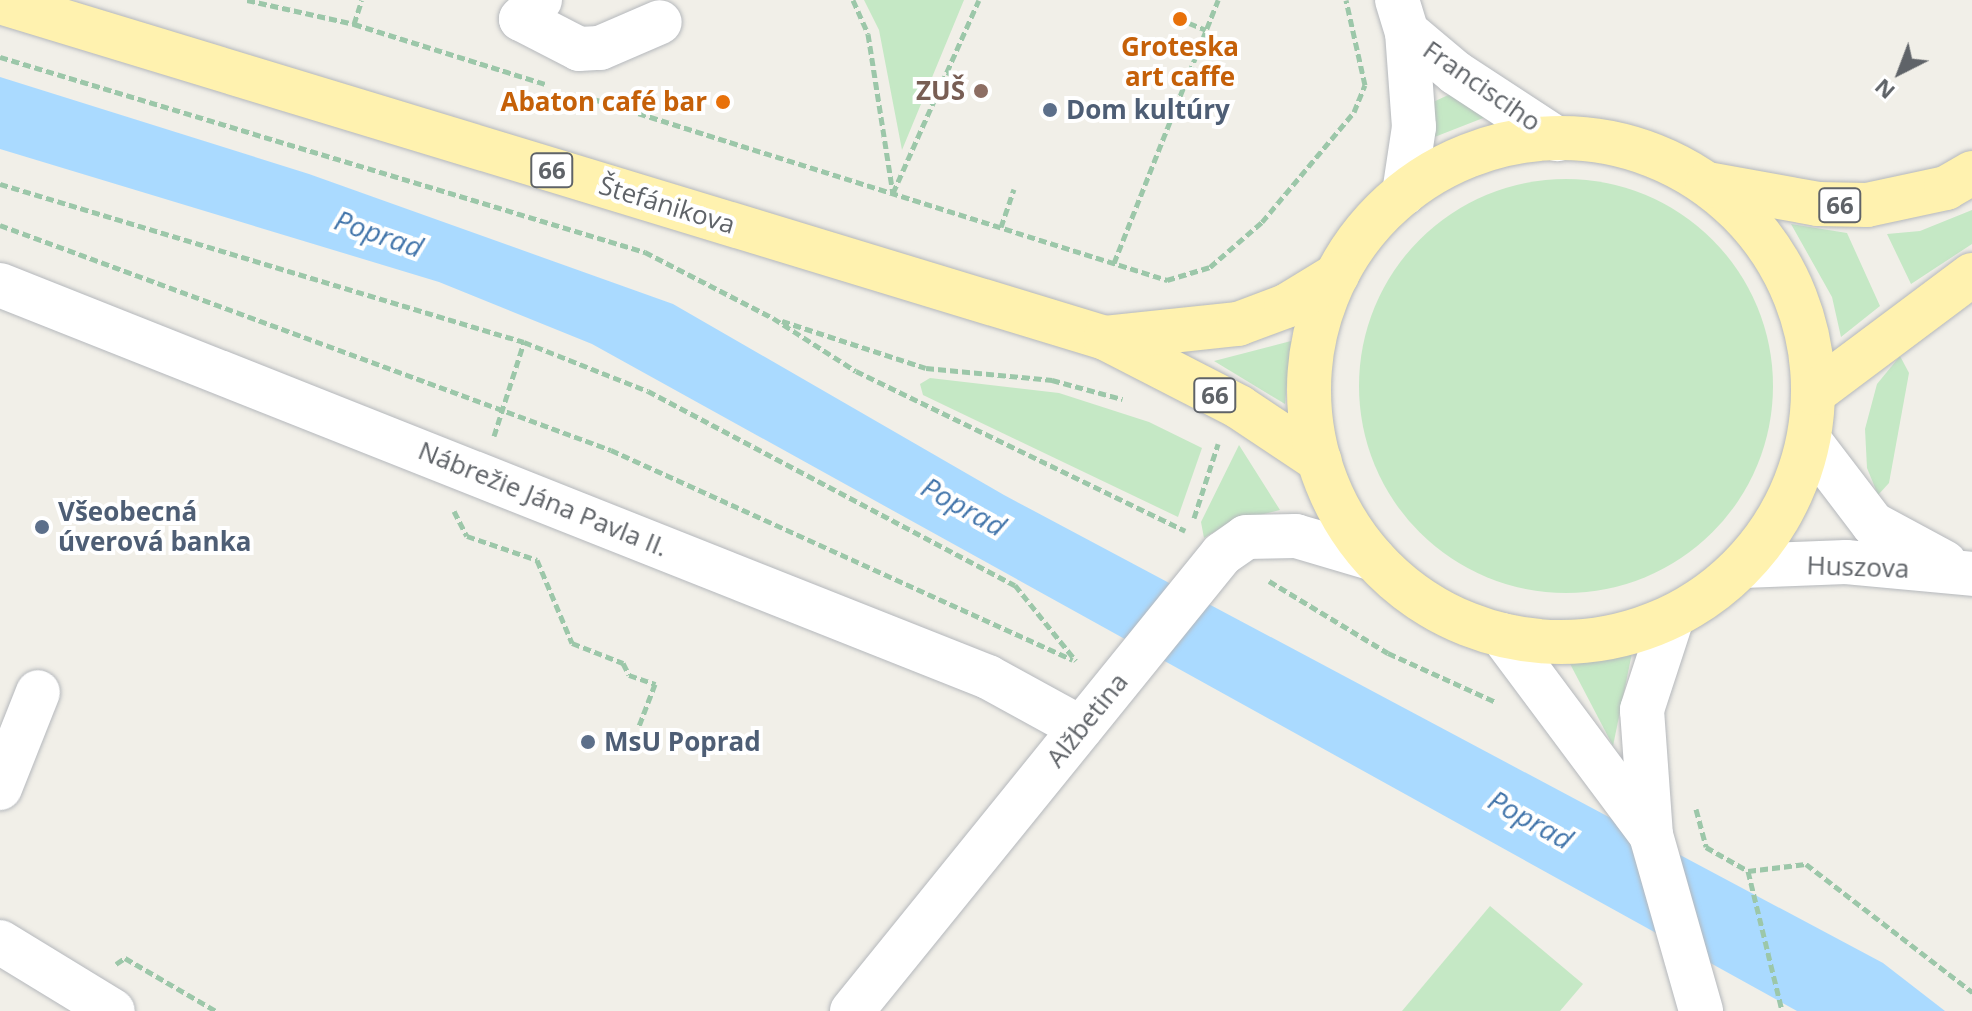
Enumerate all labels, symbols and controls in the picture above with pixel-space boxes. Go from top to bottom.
marker: Groteska art caffe [1171,10,1189,28]
place label: Groteska art caffe [1121,31,1239,92]
north arrow [1860,32,1940,112]
street label: Francisciho [1417,34,1547,138]
text: N [1867,73,1901,107]
place label: ZUŠ [916,75,965,107]
marker: ZUŠ [972,82,990,100]
place label: Abaton café bar [500,86,707,118]
marker: Abaton café bar [714,93,732,111]
place label: Dom kultúry [1066,94,1230,126]
marker: Dom kultúry [1041,101,1059,119]
road number: 66 [530,150,574,190]
street label: Štefánikova [595,170,739,240]
road number: 66 [1818,185,1862,225]
water label: Poprad [331,202,427,264]
road number: 66 [1193,375,1237,415]
street label: Nábrežie Jána Pavla II. [414,435,672,563]
water label: Poprad [916,469,1012,543]
place label: Všeobecná úverová banka [58,496,251,558]
marker: Všeobecná úverová banka [33,518,51,536]
street label: Huszova [1806,550,1910,584]
street label: Alžbetina [1040,667,1134,773]
place label: MsU Poprad [604,726,761,758]
marker: MsU Poprad [579,733,597,751]
water label: Poprad [1483,782,1579,856]

